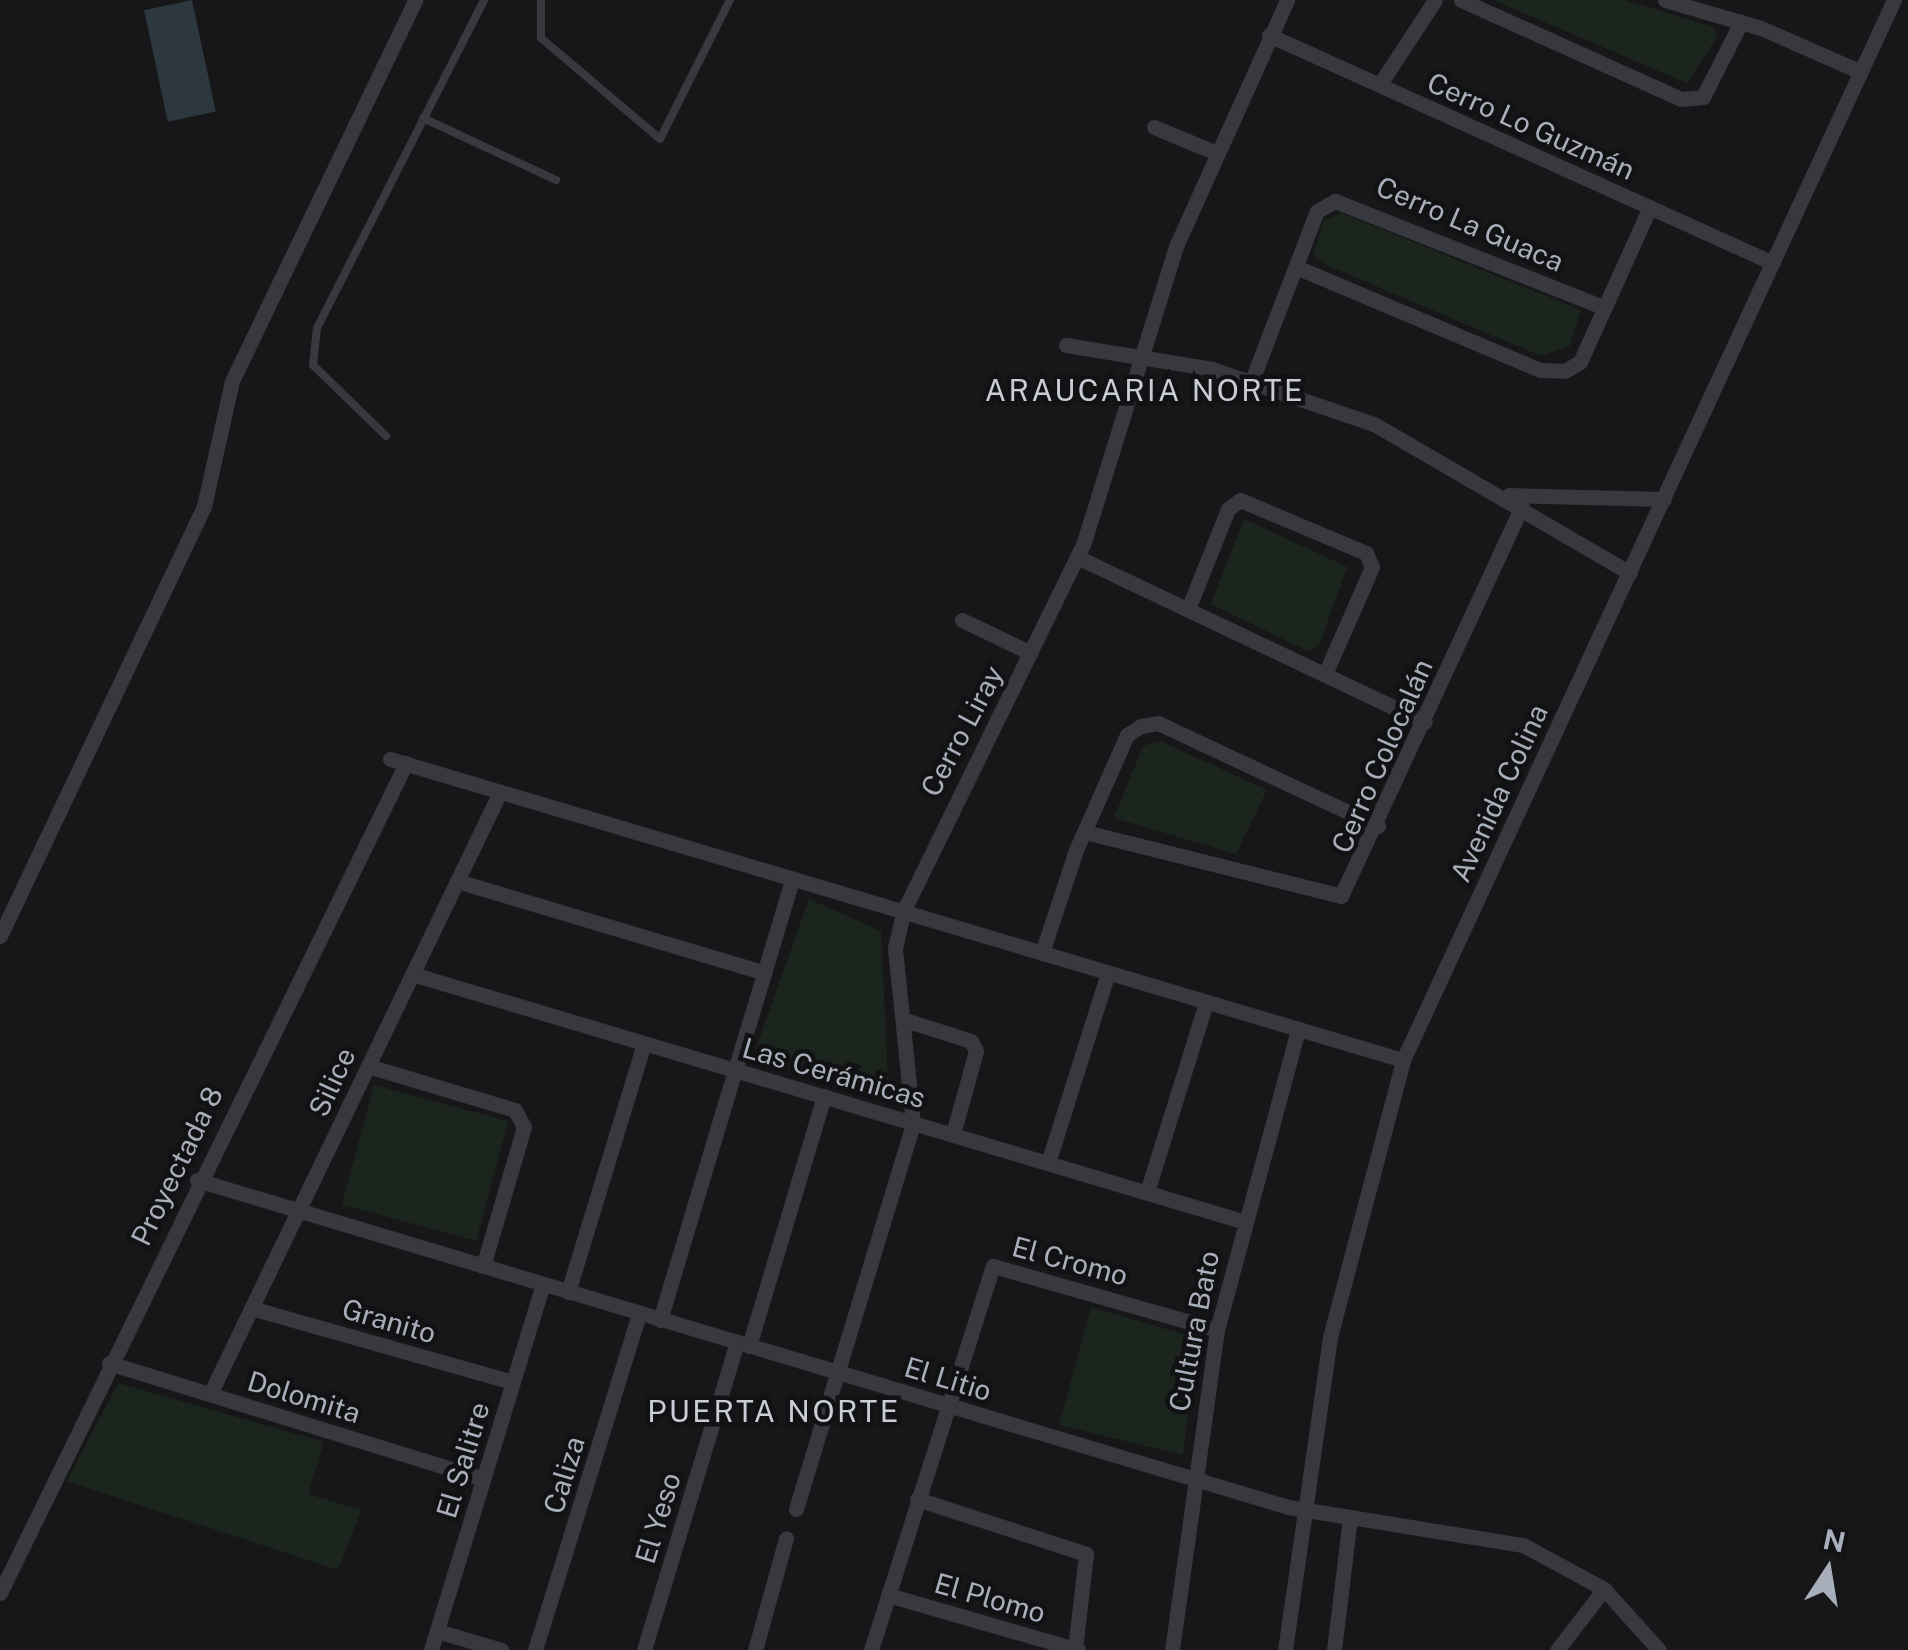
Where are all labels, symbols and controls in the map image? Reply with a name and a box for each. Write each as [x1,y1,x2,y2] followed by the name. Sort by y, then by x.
[1422,65,1640,187] street label: Cerro Lo Guzmán
[1371,169,1569,279] street label: Cerro La Guaca
[985,372,1305,408] district label: ARAUCARIA NORTE
[1324,654,1440,858] street label: Cerro Colocalán
[914,660,1010,802] street label: Cerro Liray
[1443,699,1555,887] street label: Avenida Colina
[739,1031,929,1115] street label: Las Cerámicas
[302,1042,362,1122] street label: Silice
[124,1081,230,1251] street label: Proyectada 8
[1009,1229,1131,1293] street label: El Cromo
[1162,1248,1226,1414] street label: Cultura Bato
[338,1292,440,1350] street label: Granito
[901,1350,995,1408] street label: El Litio
[243,1364,365,1430] street label: Dolomita
[647,1393,901,1429] district label: PUERTA NORTE
[430,1398,496,1522] street label: El Salitre
[536,1432,592,1518] street label: Caliza
[628,1468,688,1568] street label: El Yeso
[1778,1520,1878,1620] north arrow
[1820,1522,1848,1559] text: N
[931,1566,1049,1630] street label: El Plomo

